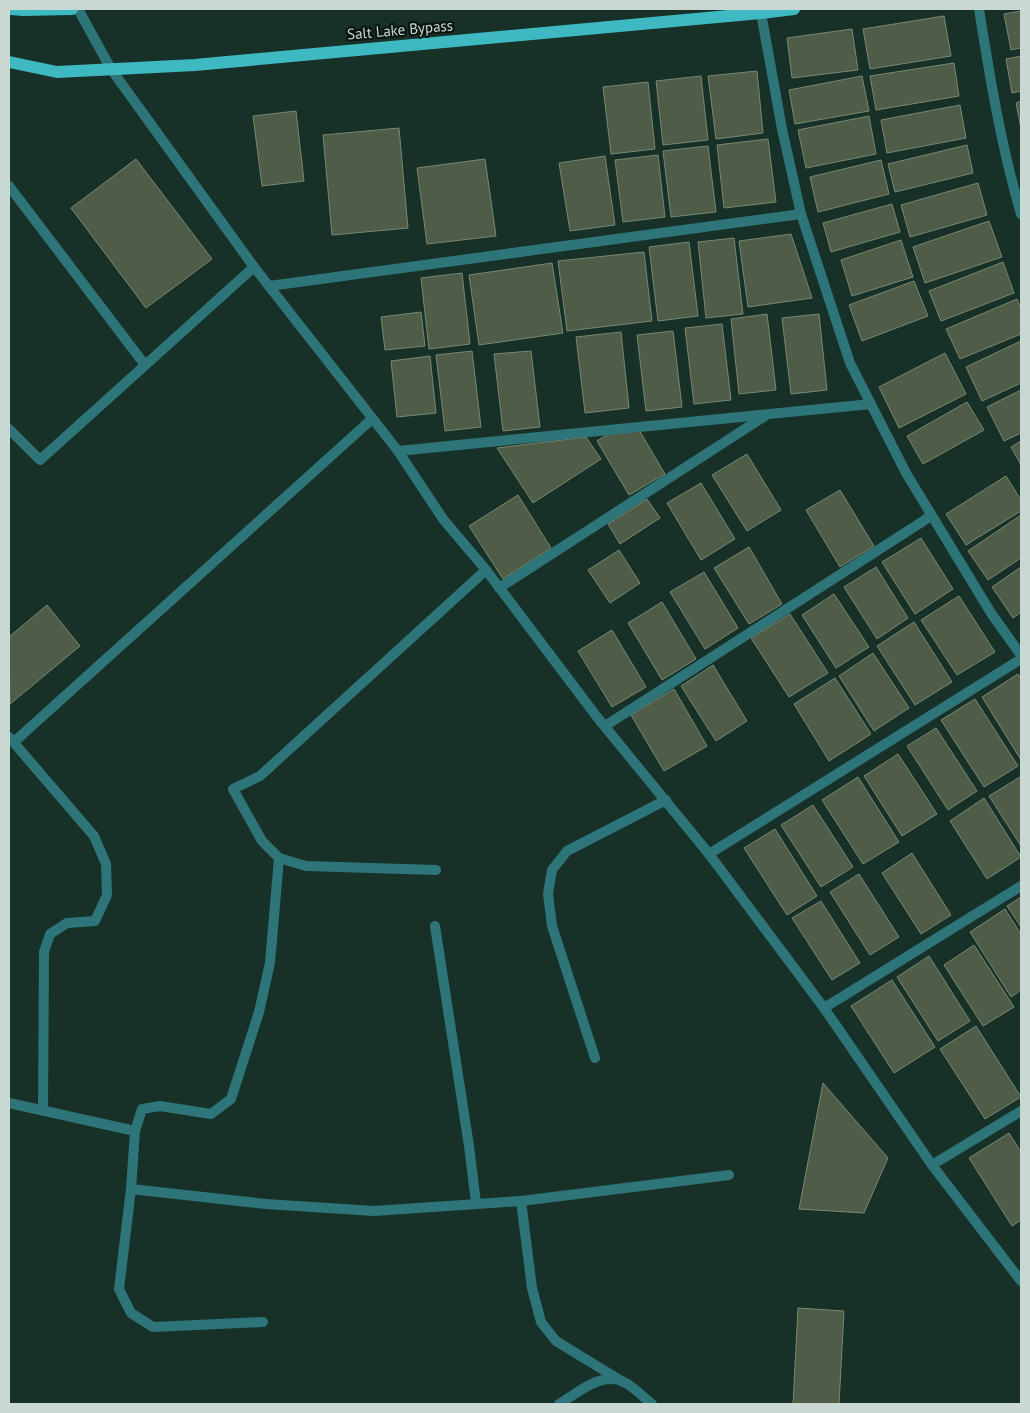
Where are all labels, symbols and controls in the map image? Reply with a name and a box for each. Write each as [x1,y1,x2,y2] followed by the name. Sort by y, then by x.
[346,15,454,44] street label: Salt Lake Bypass

